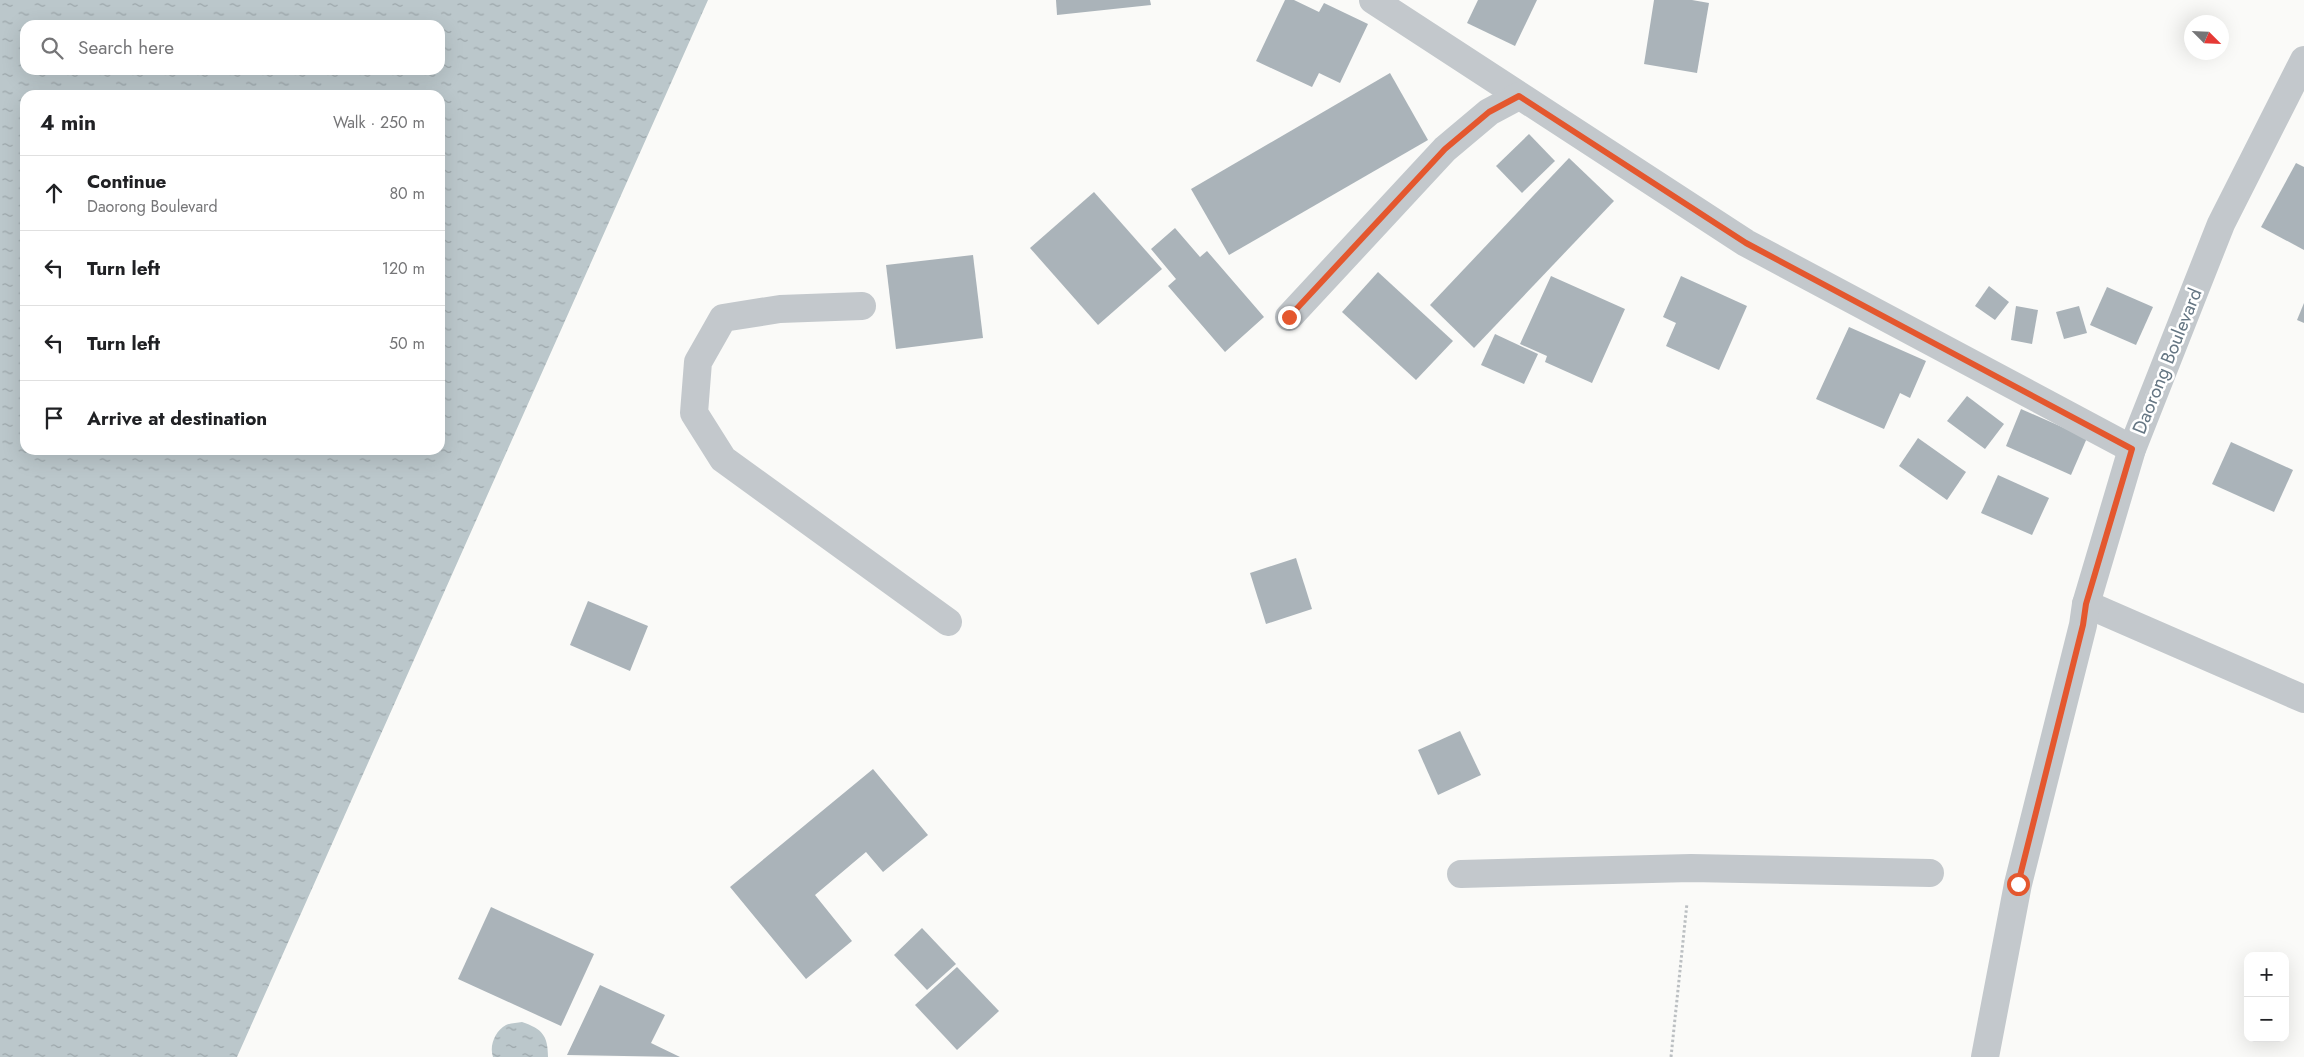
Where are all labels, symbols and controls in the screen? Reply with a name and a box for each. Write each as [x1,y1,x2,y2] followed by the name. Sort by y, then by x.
[2184,15,2229,60] north arrow
[20,20,445,75] search box
[38,34,66,62] icon: search
[78,34,174,61] text: Search here
[40,108,96,138] text: 4 min
[333,111,425,134] text: Walk · 250 m
[87,168,166,195] text: Continue
[40,179,68,207] icon: ahead
[389,182,425,205] text: 80 m
[87,195,218,218] text: Daorong Boulevard
[40,254,68,282] icon: left
[87,255,160,282] text: Turn left
[382,257,425,280] text: 120 m
[2125,284,2209,438] street label: Daorong Boulevard
[1278,306,1301,329] route end
[40,329,68,357] icon: left
[87,330,160,357] text: Turn left
[389,332,425,355] text: 50 m
[40,404,68,432] icon: arrive
[87,405,267,432] text: Arrive at destination
[2007,873,2030,896] route start
[2244,952,2289,1042] map controls
[2244,952,2289,997] button: +
[2244,997,2289,1042] button: −

